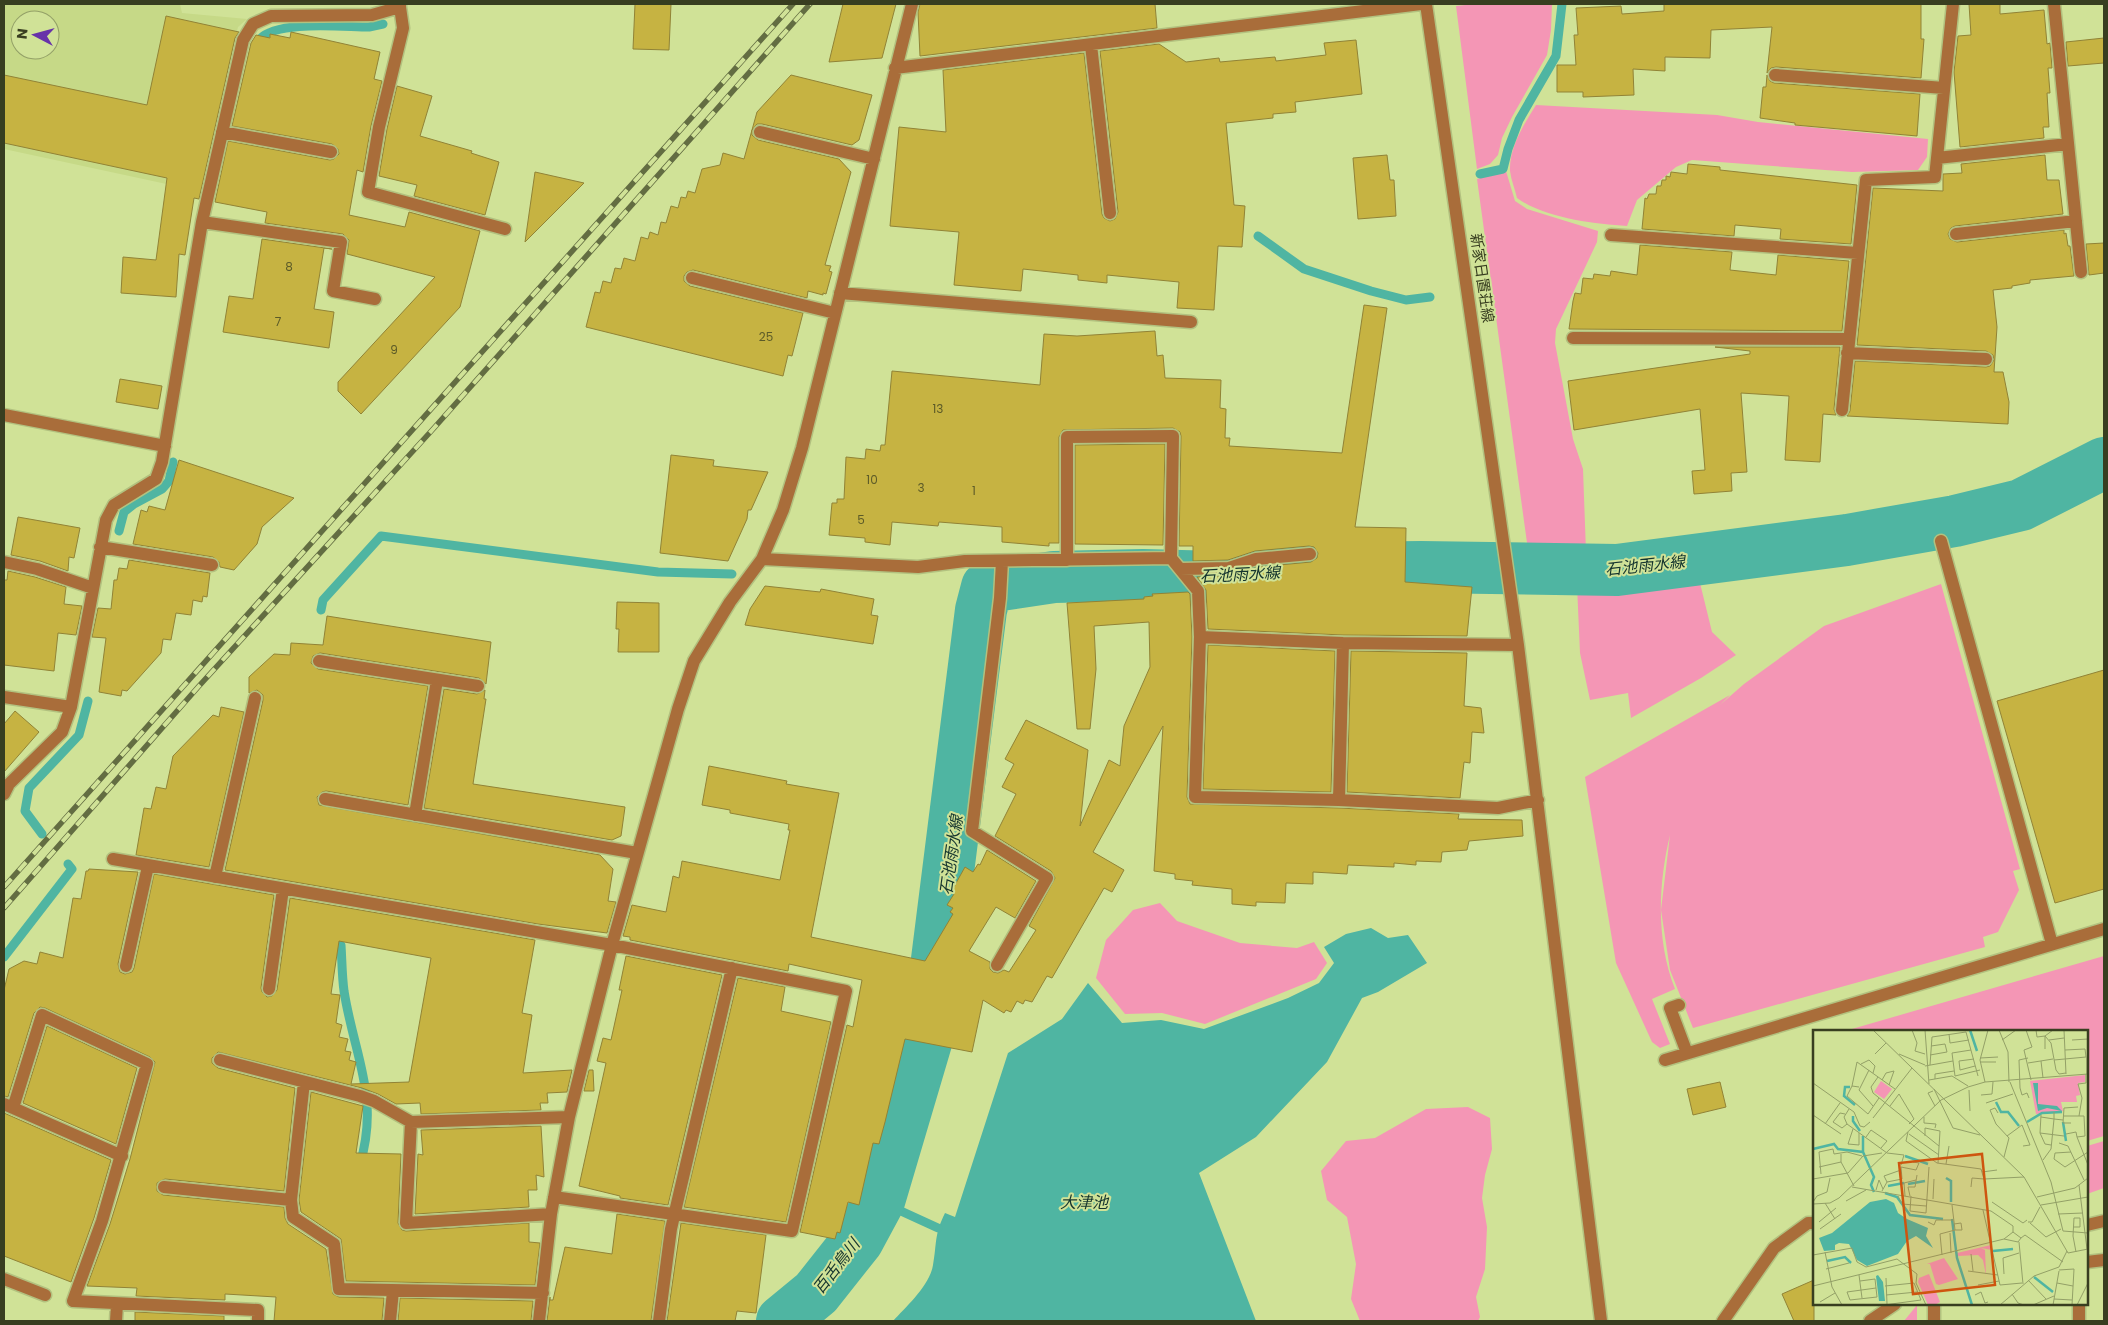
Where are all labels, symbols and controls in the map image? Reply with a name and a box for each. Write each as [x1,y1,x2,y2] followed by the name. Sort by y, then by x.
[10,10,60,60] north arrow
[12,27,33,40] text: N
[1466,232,1499,324] street label: 新家日置荘線
[285,258,293,275] house number: 8
[275,313,282,330] house number: 7
[759,328,773,345] house number: 25
[390,341,398,358] house number: 9
[933,400,943,417] house number: 13
[866,471,878,488] house number: 10
[917,479,925,496] house number: 3
[972,482,976,499] house number: 1
[857,511,865,528] house number: 5
[1604,550,1688,581] water label: 石池雨水線
[1199,561,1283,588] water label: 石池雨水線
[935,812,969,896] water label: 石池雨水線
[1813,1030,2088,1305] inset map
[1060,1191,1110,1214] water label: 大津池
[808,1232,866,1299] water label: 百舌鳥川

